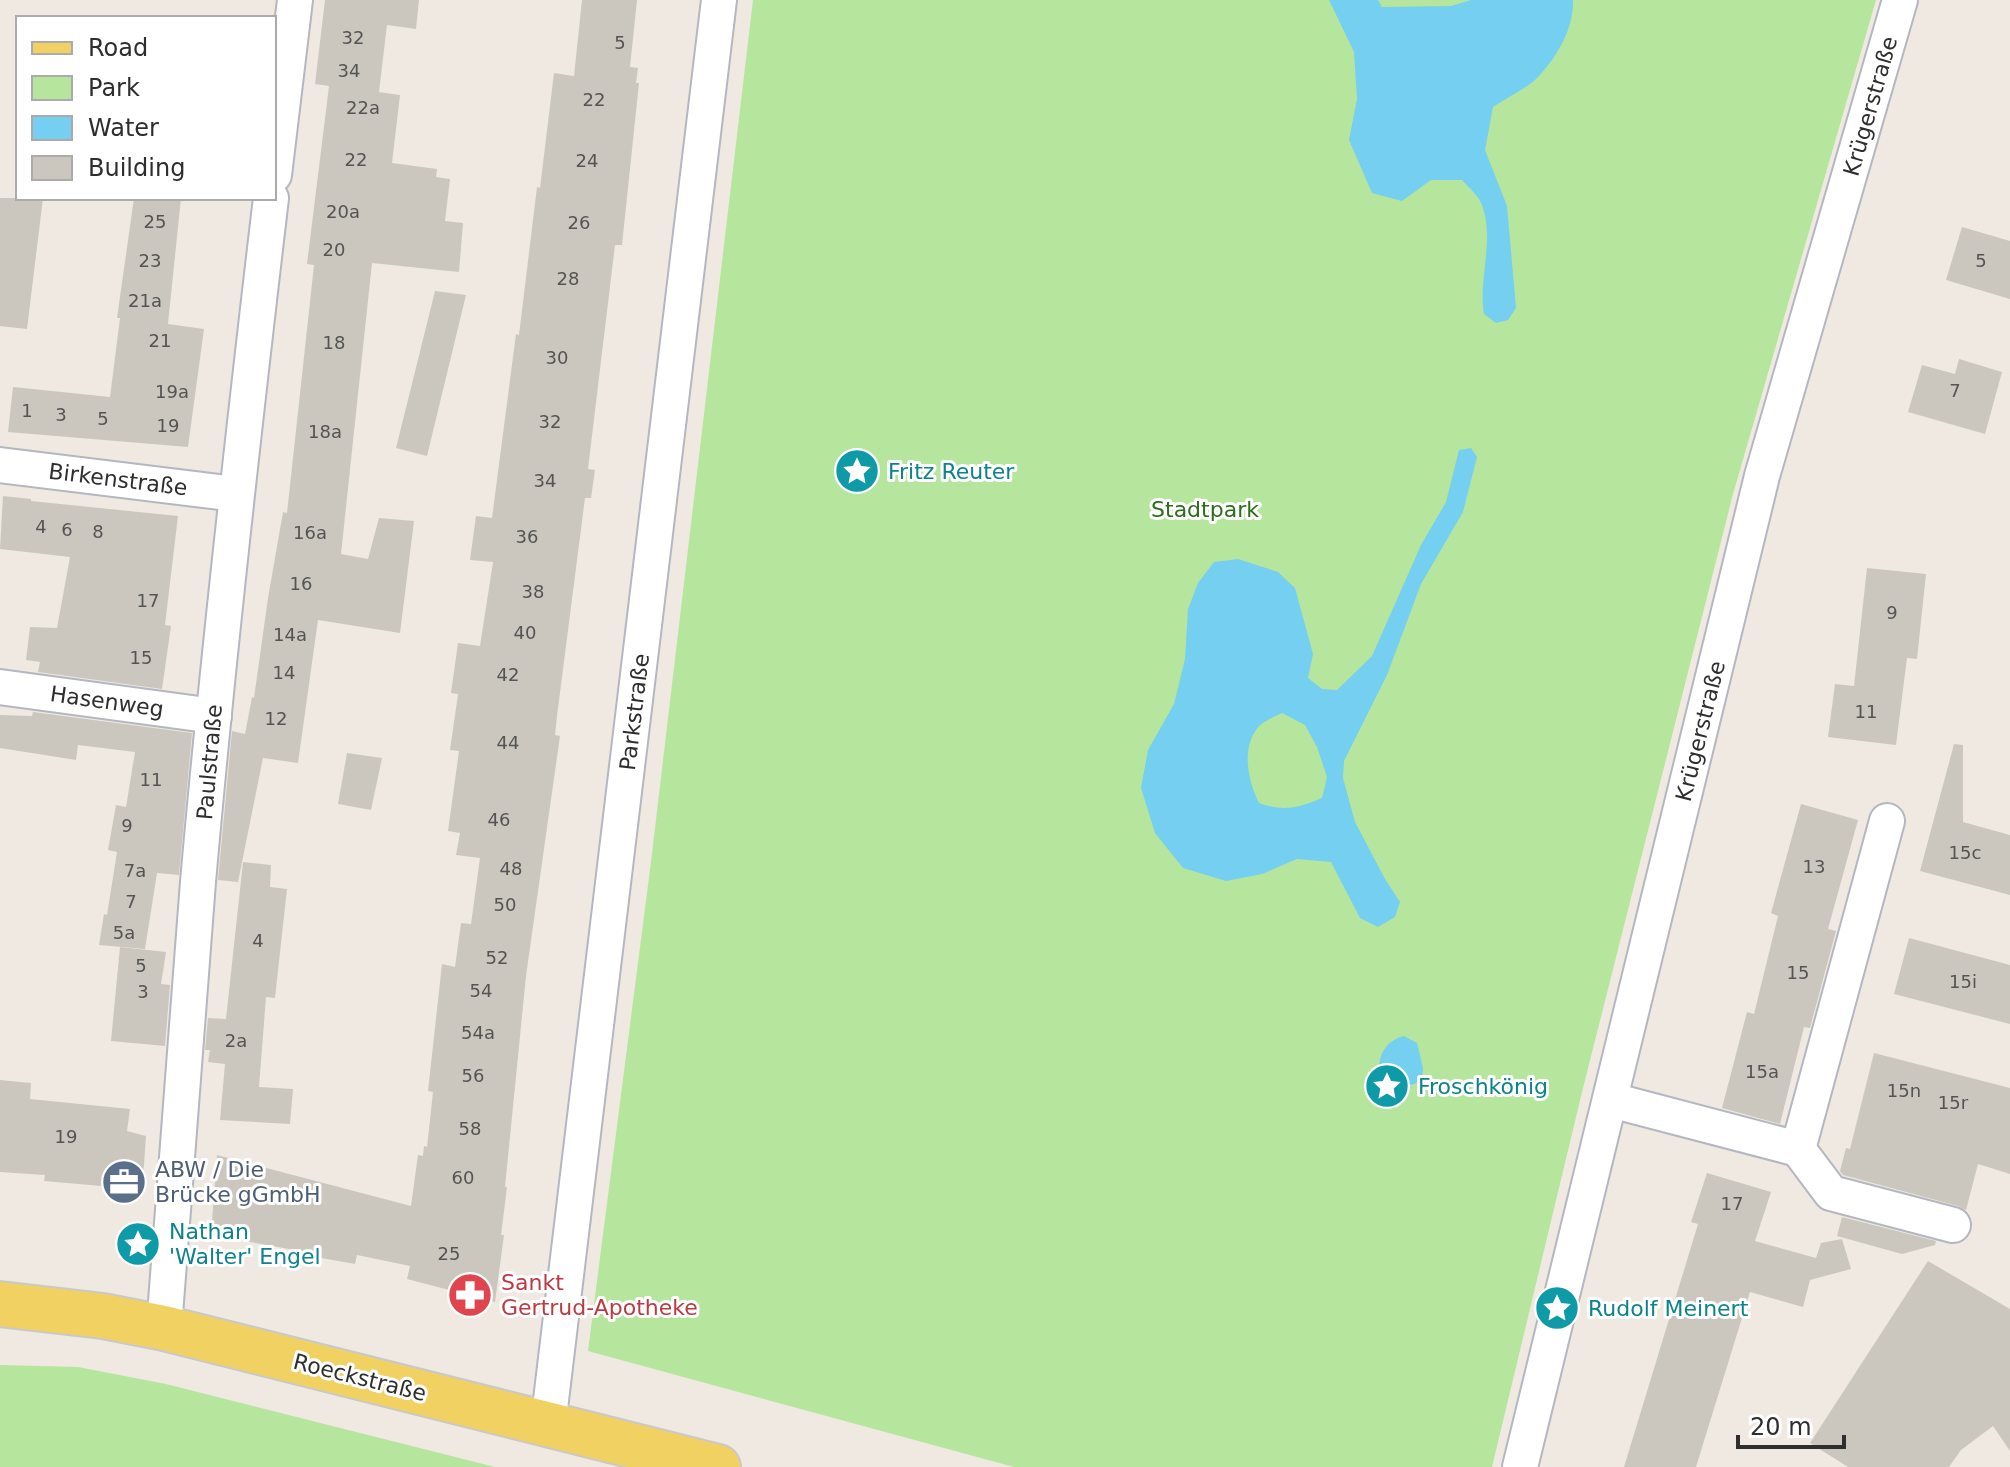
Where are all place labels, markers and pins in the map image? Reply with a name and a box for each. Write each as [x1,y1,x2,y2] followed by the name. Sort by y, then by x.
[833,447,881,495] place icon: Fritz Reuter
[888,459,1015,484] place label: Fritz Reuter
[1363,1062,1411,1110] place icon: Froschkönig
[1418,1074,1548,1099] place label: Froschkönig
[155,1157,321,1207] place label: ABW / Die Brücke gGmbH
[100,1158,148,1206] office icon: ABW / Die Brücke gGmbH
[169,1219,321,1269] place label: Nathan 'Walter' Engel
[114,1220,162,1268] place icon: Nathan 'Walter' Engel
[501,1270,698,1320] place label: Sankt Gertrud-Apotheke
[446,1271,494,1319] pharmacy icon: Sankt Gertrud-Apotheke
[1533,1284,1581,1332] place icon: Rudolf Meinert
[1588,1296,1749,1321] place label: Rudolf Meinert

